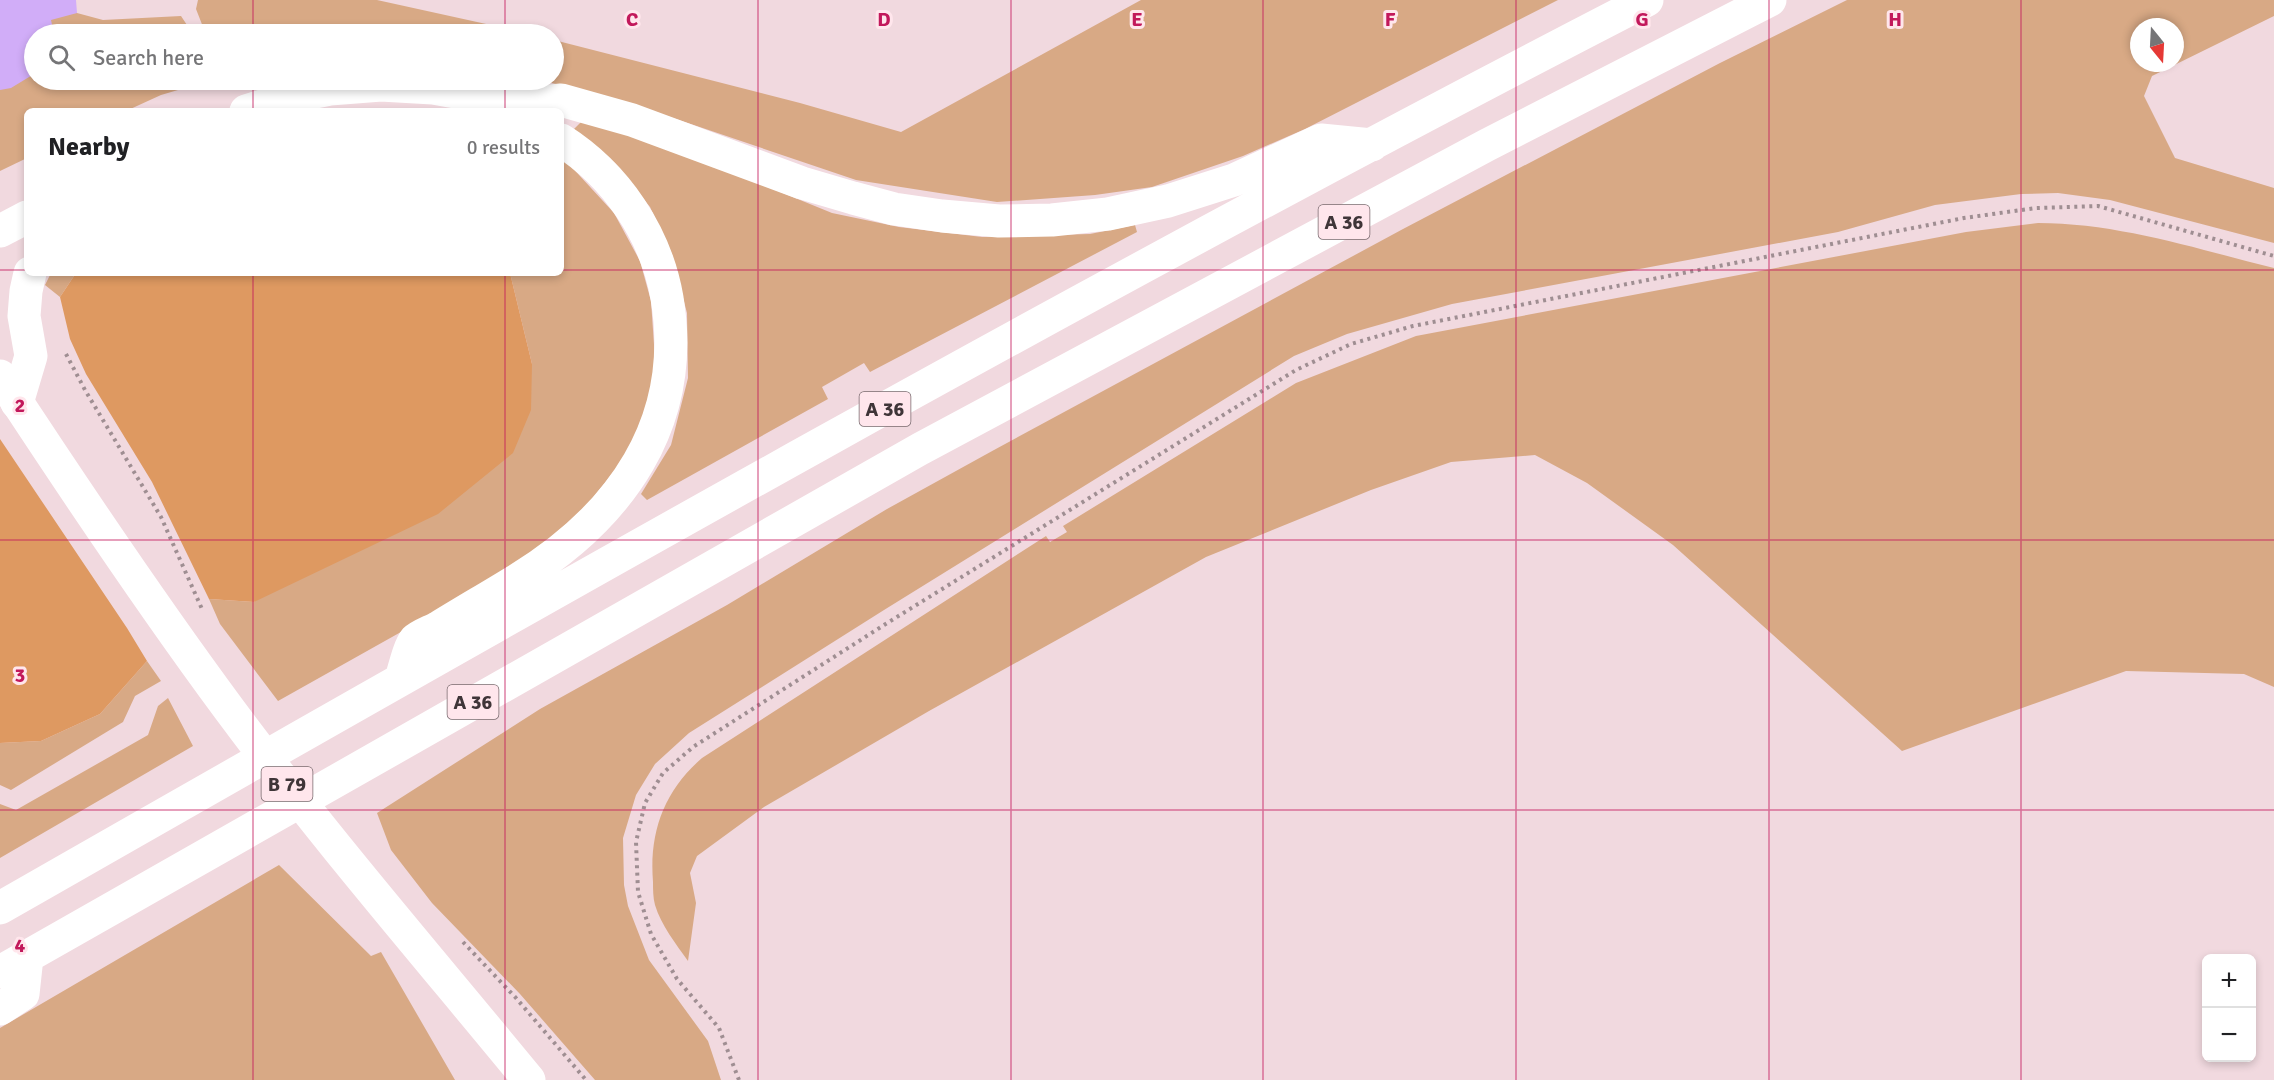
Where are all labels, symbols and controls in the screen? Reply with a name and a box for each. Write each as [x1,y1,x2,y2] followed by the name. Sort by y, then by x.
[626,7,638,32] text: C
[877,7,891,32] text: D
[1131,7,1143,32] text: E
[1385,7,1396,32] text: F
[1635,7,1649,32] text: G
[1888,7,1902,32] text: H
[2130,18,2184,72] north arrow
[24,24,564,90] search box
[45,41,78,74] icon: search
[93,44,204,71] text: Search here
[48,131,129,163] text: Nearby
[467,135,540,160] text: 0 results
[1318,205,1370,239] road number: A 36
[860,392,910,426] road number: A 36
[15,393,25,418] text: 2
[15,663,25,688] text: 3
[448,685,498,719] road number: A 36
[262,767,312,801] road number: B 79
[15,933,26,958] text: 4
[2202,954,2256,1062] map controls
[2202,954,2256,1008] button: +
[2202,1008,2256,1062] button: −

